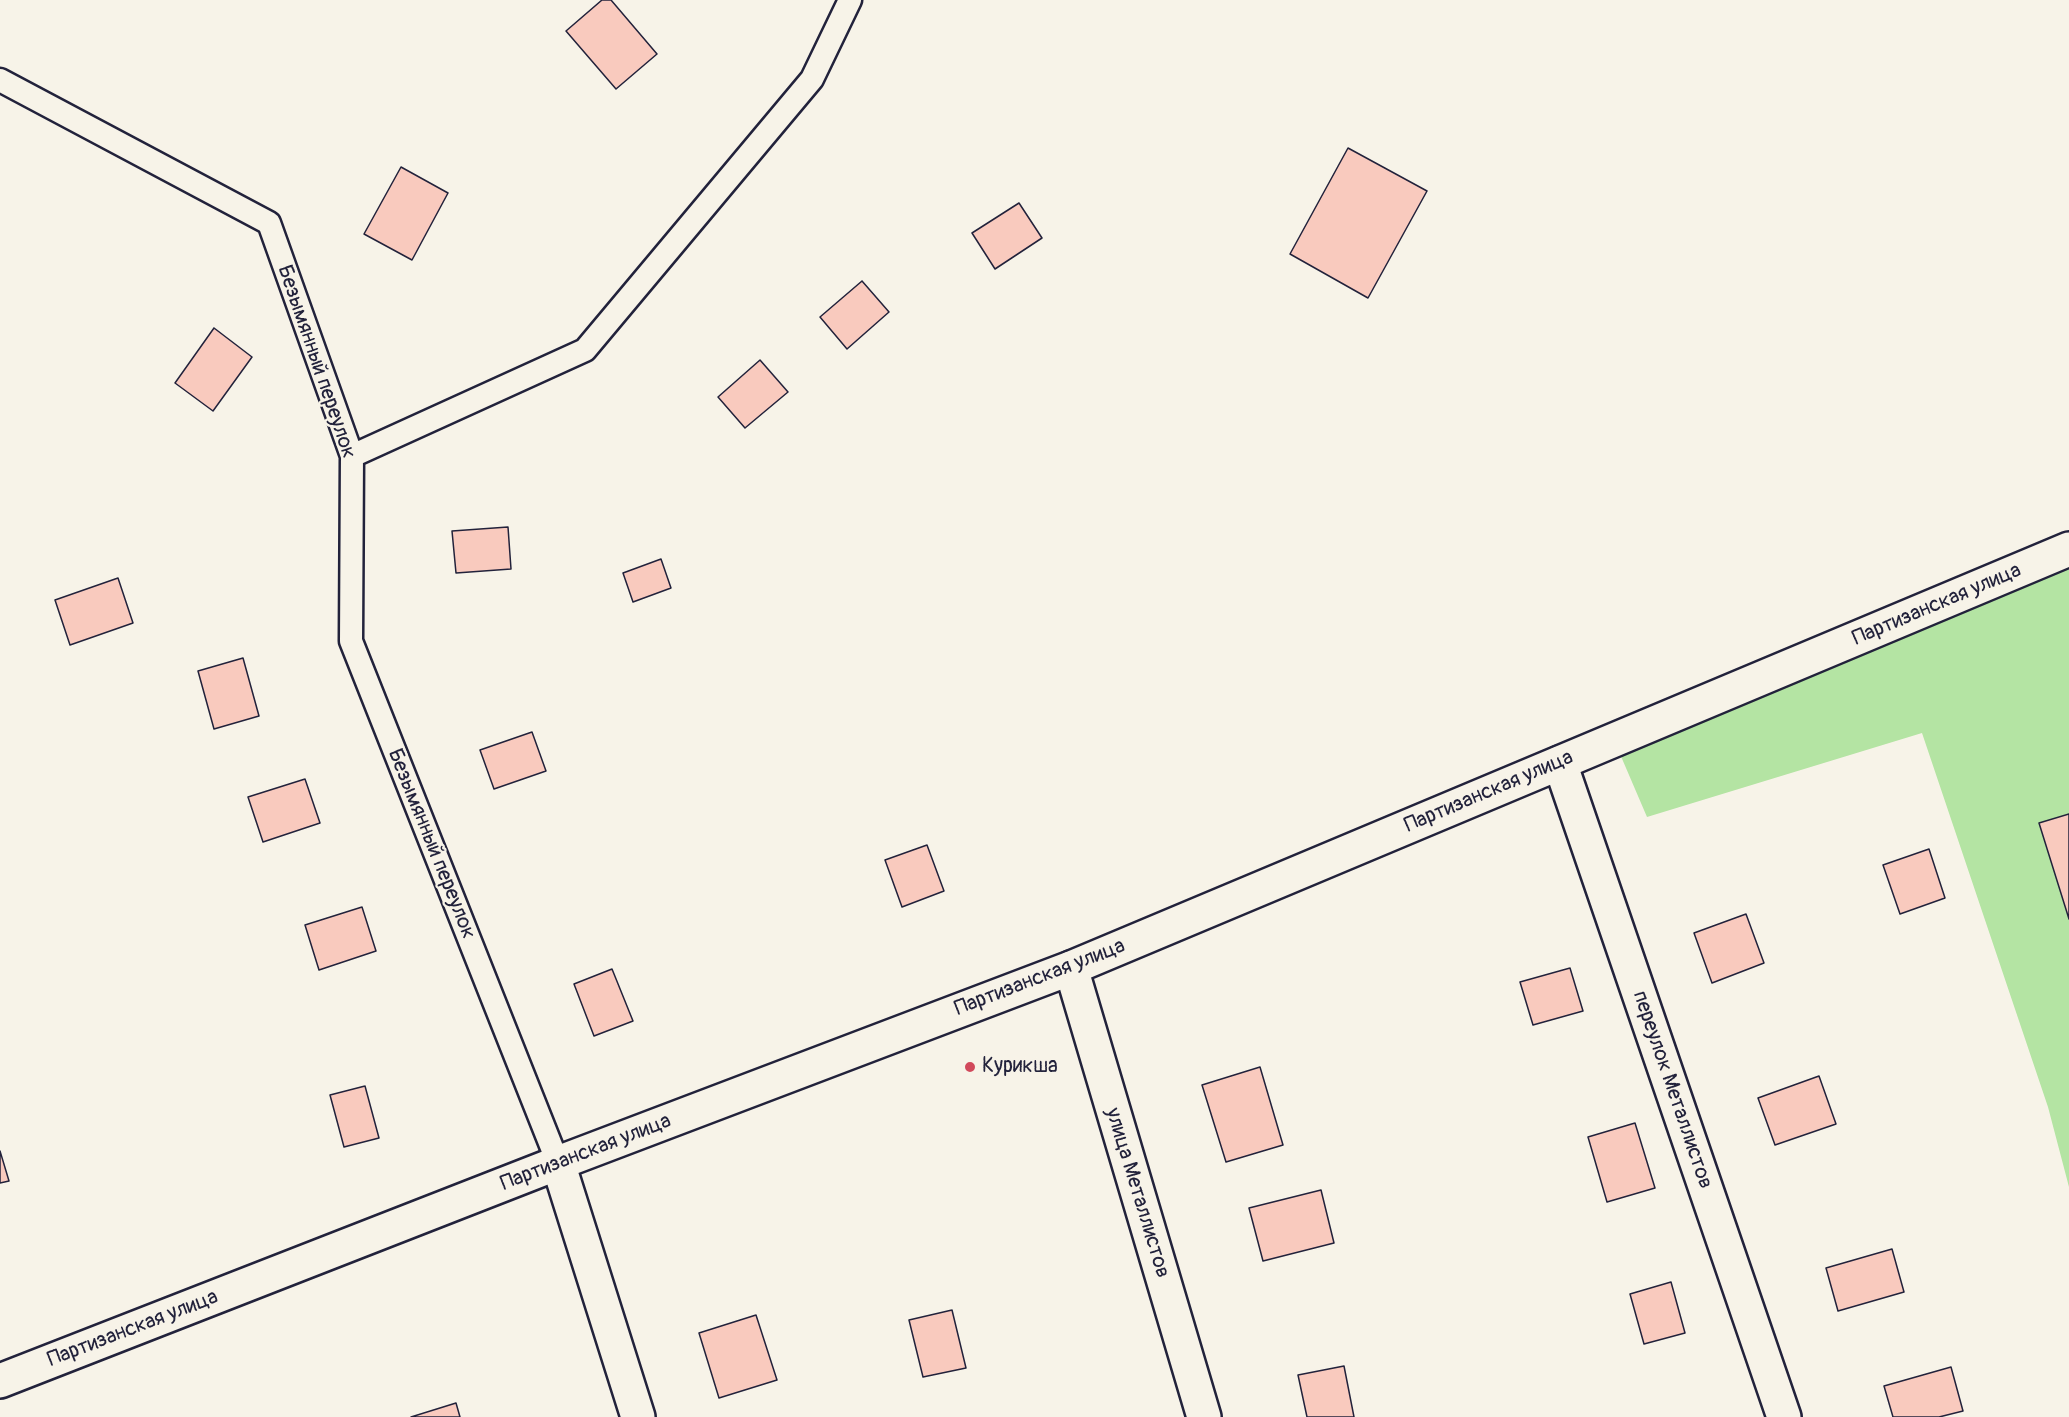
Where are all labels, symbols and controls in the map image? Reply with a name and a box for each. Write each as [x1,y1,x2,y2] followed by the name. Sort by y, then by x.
[271,262,361,462] street label: Безымянный переулок
[1849,558,2025,652] street label: Партизанская улица
[381,745,481,943] street label: Безымянный переулок
[1401,745,1577,839] street label: Партизанская улица
[951,934,1129,1022] street label: Партизанская улица
[1626,988,1718,1192] street label: переулок Металлистов
[982,1054,1058,1080] place label: Курикша
[963,1060,977,1074] marker: Курикша
[1099,1105,1175,1281] street label: улица Металлистов
[497,1109,675,1197] street label: Партизанская улица
[44,1285,222,1373] street label: Партизанская улица

